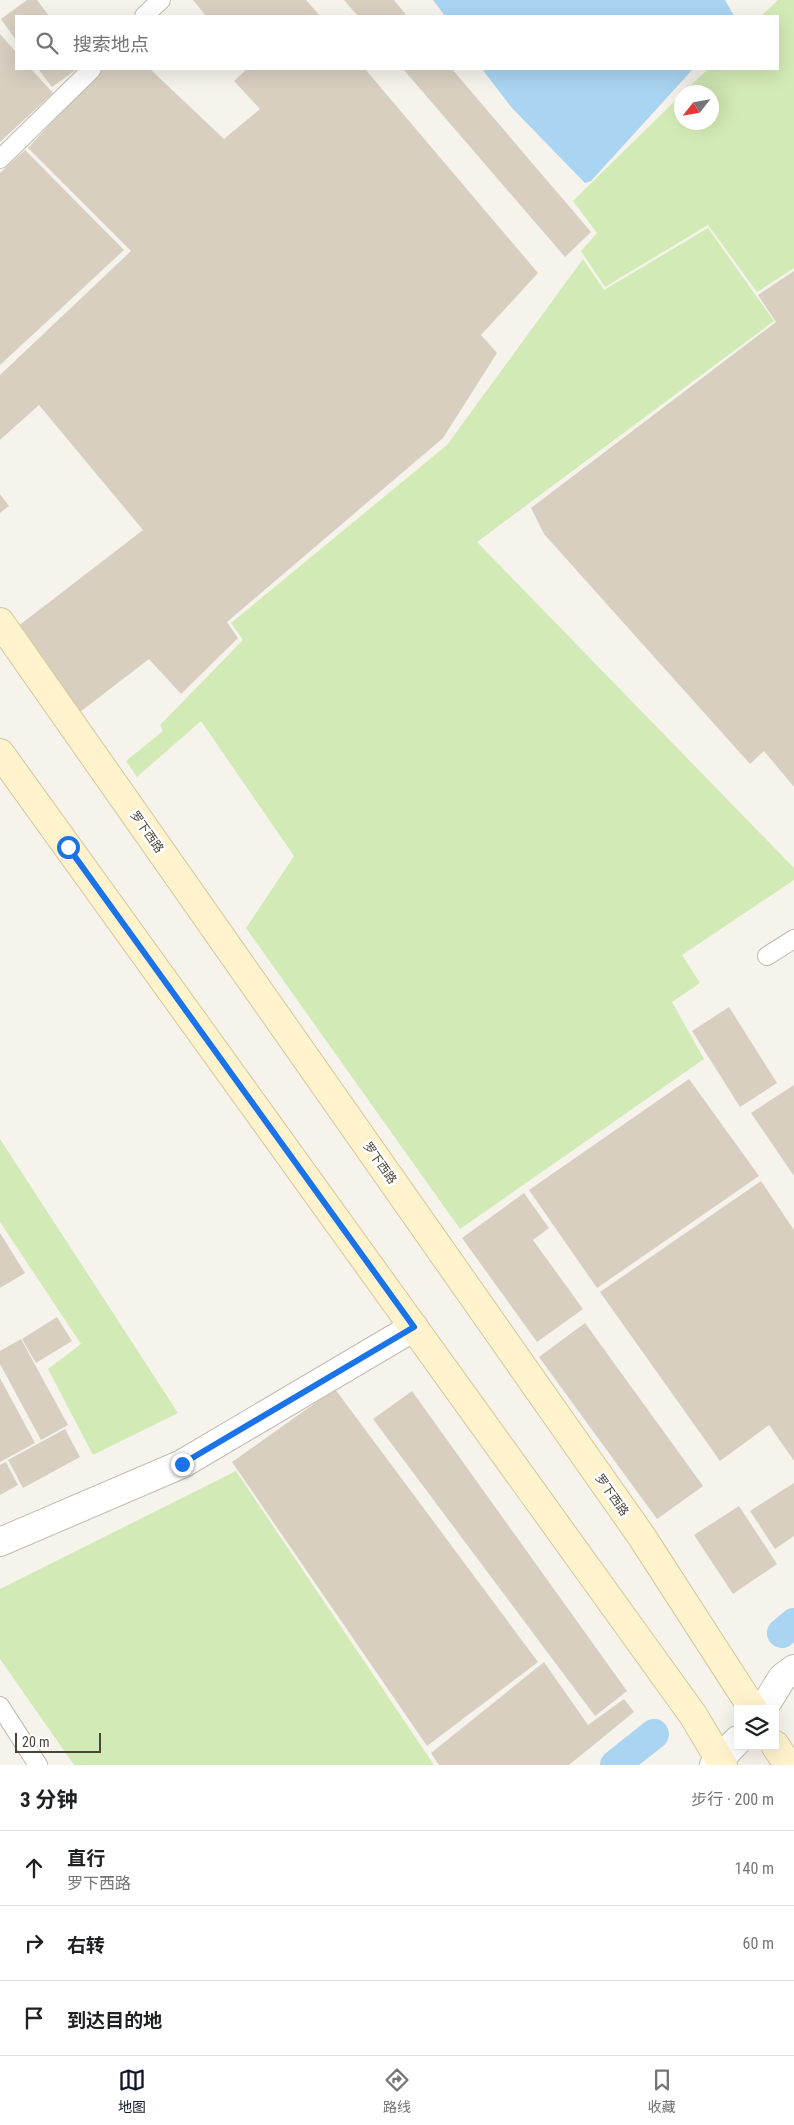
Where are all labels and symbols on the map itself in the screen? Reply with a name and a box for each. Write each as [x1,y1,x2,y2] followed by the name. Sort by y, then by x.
[674,85,719,130] north arrow
[127,808,167,856] street label: 罗下西路
[57,836,80,859] route start
[360,1139,400,1187] street label: 罗下西路
[171,1453,194,1476] route end
[592,1471,632,1519] street label: 罗下西路
[15,1730,101,1753] scale bar

